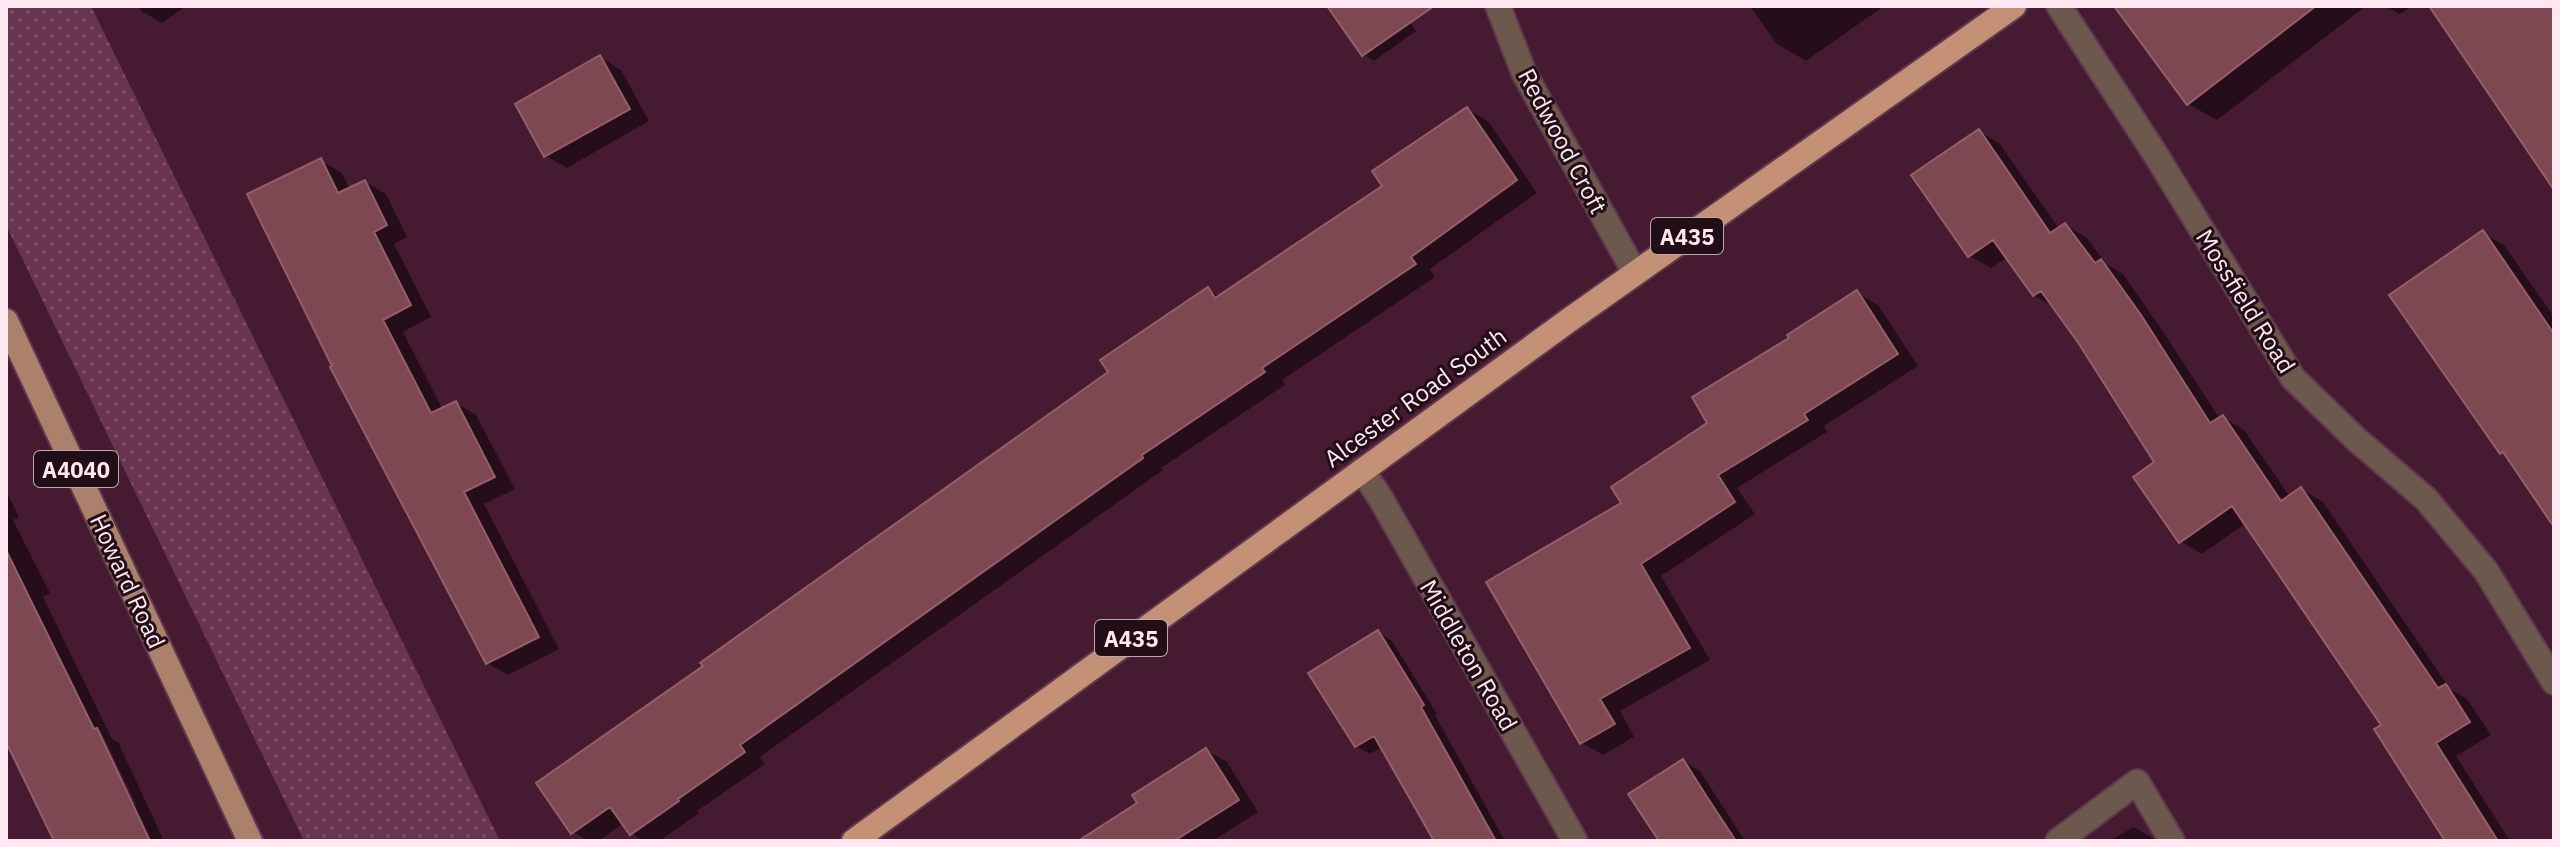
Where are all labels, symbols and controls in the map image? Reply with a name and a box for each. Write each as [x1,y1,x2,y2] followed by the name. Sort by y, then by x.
[1511,63,1615,219] street label: Redwood Croft
[1651,218,1723,254] road number: A435
[2189,223,2303,379] street label: Mossfield Road
[1317,320,1513,474] street label: Alcester Road South
[34,451,118,487] road number: A4040
[83,509,173,653] street label: Howard Road
[1413,574,1525,736] street label: Middleton Road
[1095,620,1167,656] road number: A435

